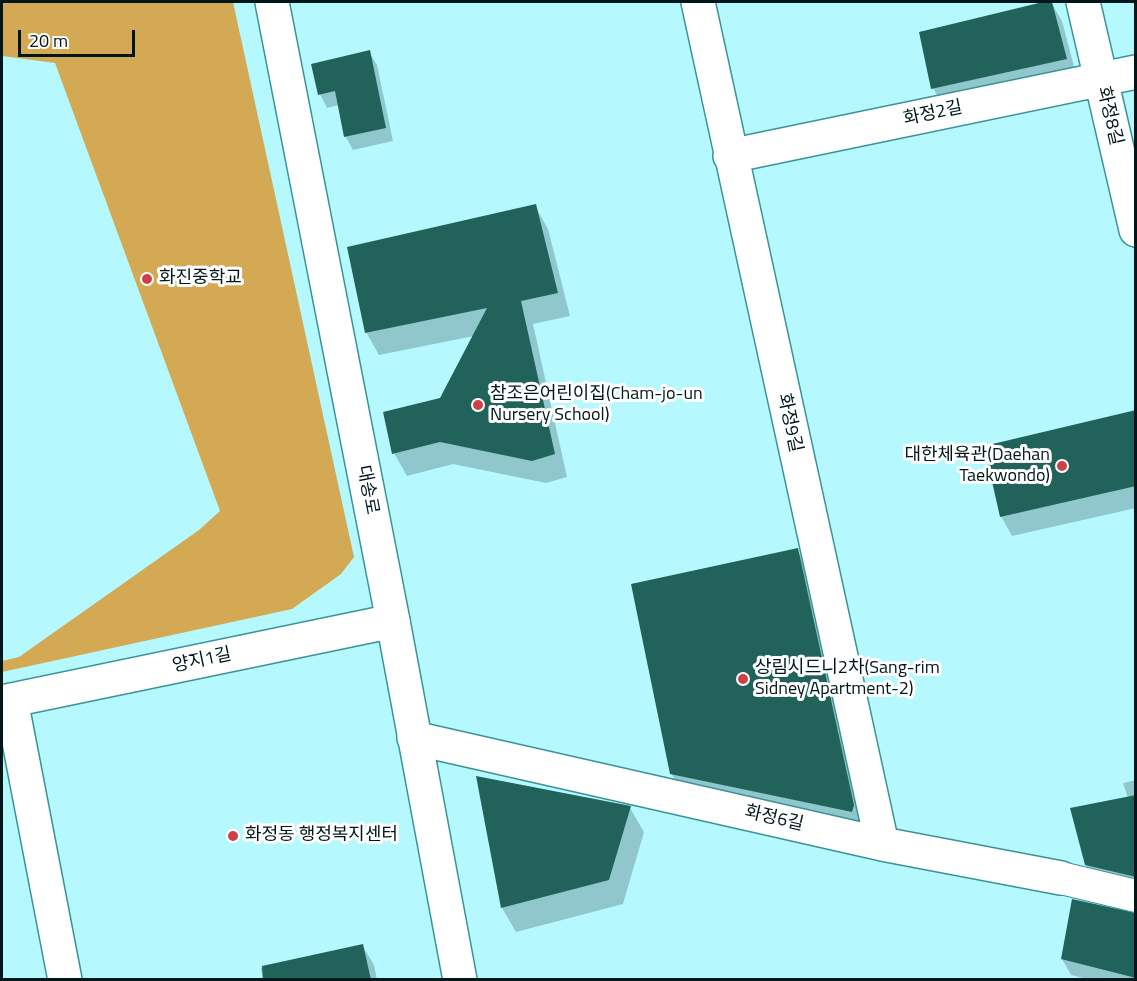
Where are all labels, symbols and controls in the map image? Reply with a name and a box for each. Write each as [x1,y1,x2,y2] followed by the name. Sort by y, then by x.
[21,18,138,56] scale bar
[29,27,68,54] text: 20 m
[1092,84,1126,148] street label: 화정8길
[902,97,964,131] street label: 화정2길
[159,268,242,290] place label: 화진중학교
[140,272,154,286] marker: 화진중학교
[490,384,703,426] place label: 참조은어린이집(Cham-jo-un Nursery School)
[772,392,806,454] street label: 화정9길
[471,398,485,412] marker: 참조은어린이집(Cham-jo-un Nursery School)
[904,445,1050,488] place label: 대한체육관(Daehan Taekwondo)
[1055,459,1069,473] marker: 대한체육관(Daehan Taekwondo)
[352,464,382,516] street label: 대송로
[171,644,233,678] street label: 양지1길
[755,658,940,700] place label: 상림시드니2차(Sang-rim Sidney Apartment-2)
[736,672,750,686] marker: 상림시드니2차(Sang-rim Sidney Apartment-2)
[742,802,806,836] street label: 화정6길
[245,825,398,847] place label: 화정동 행정복지센터
[226,829,240,843] marker: 화정동 행정복지센터

